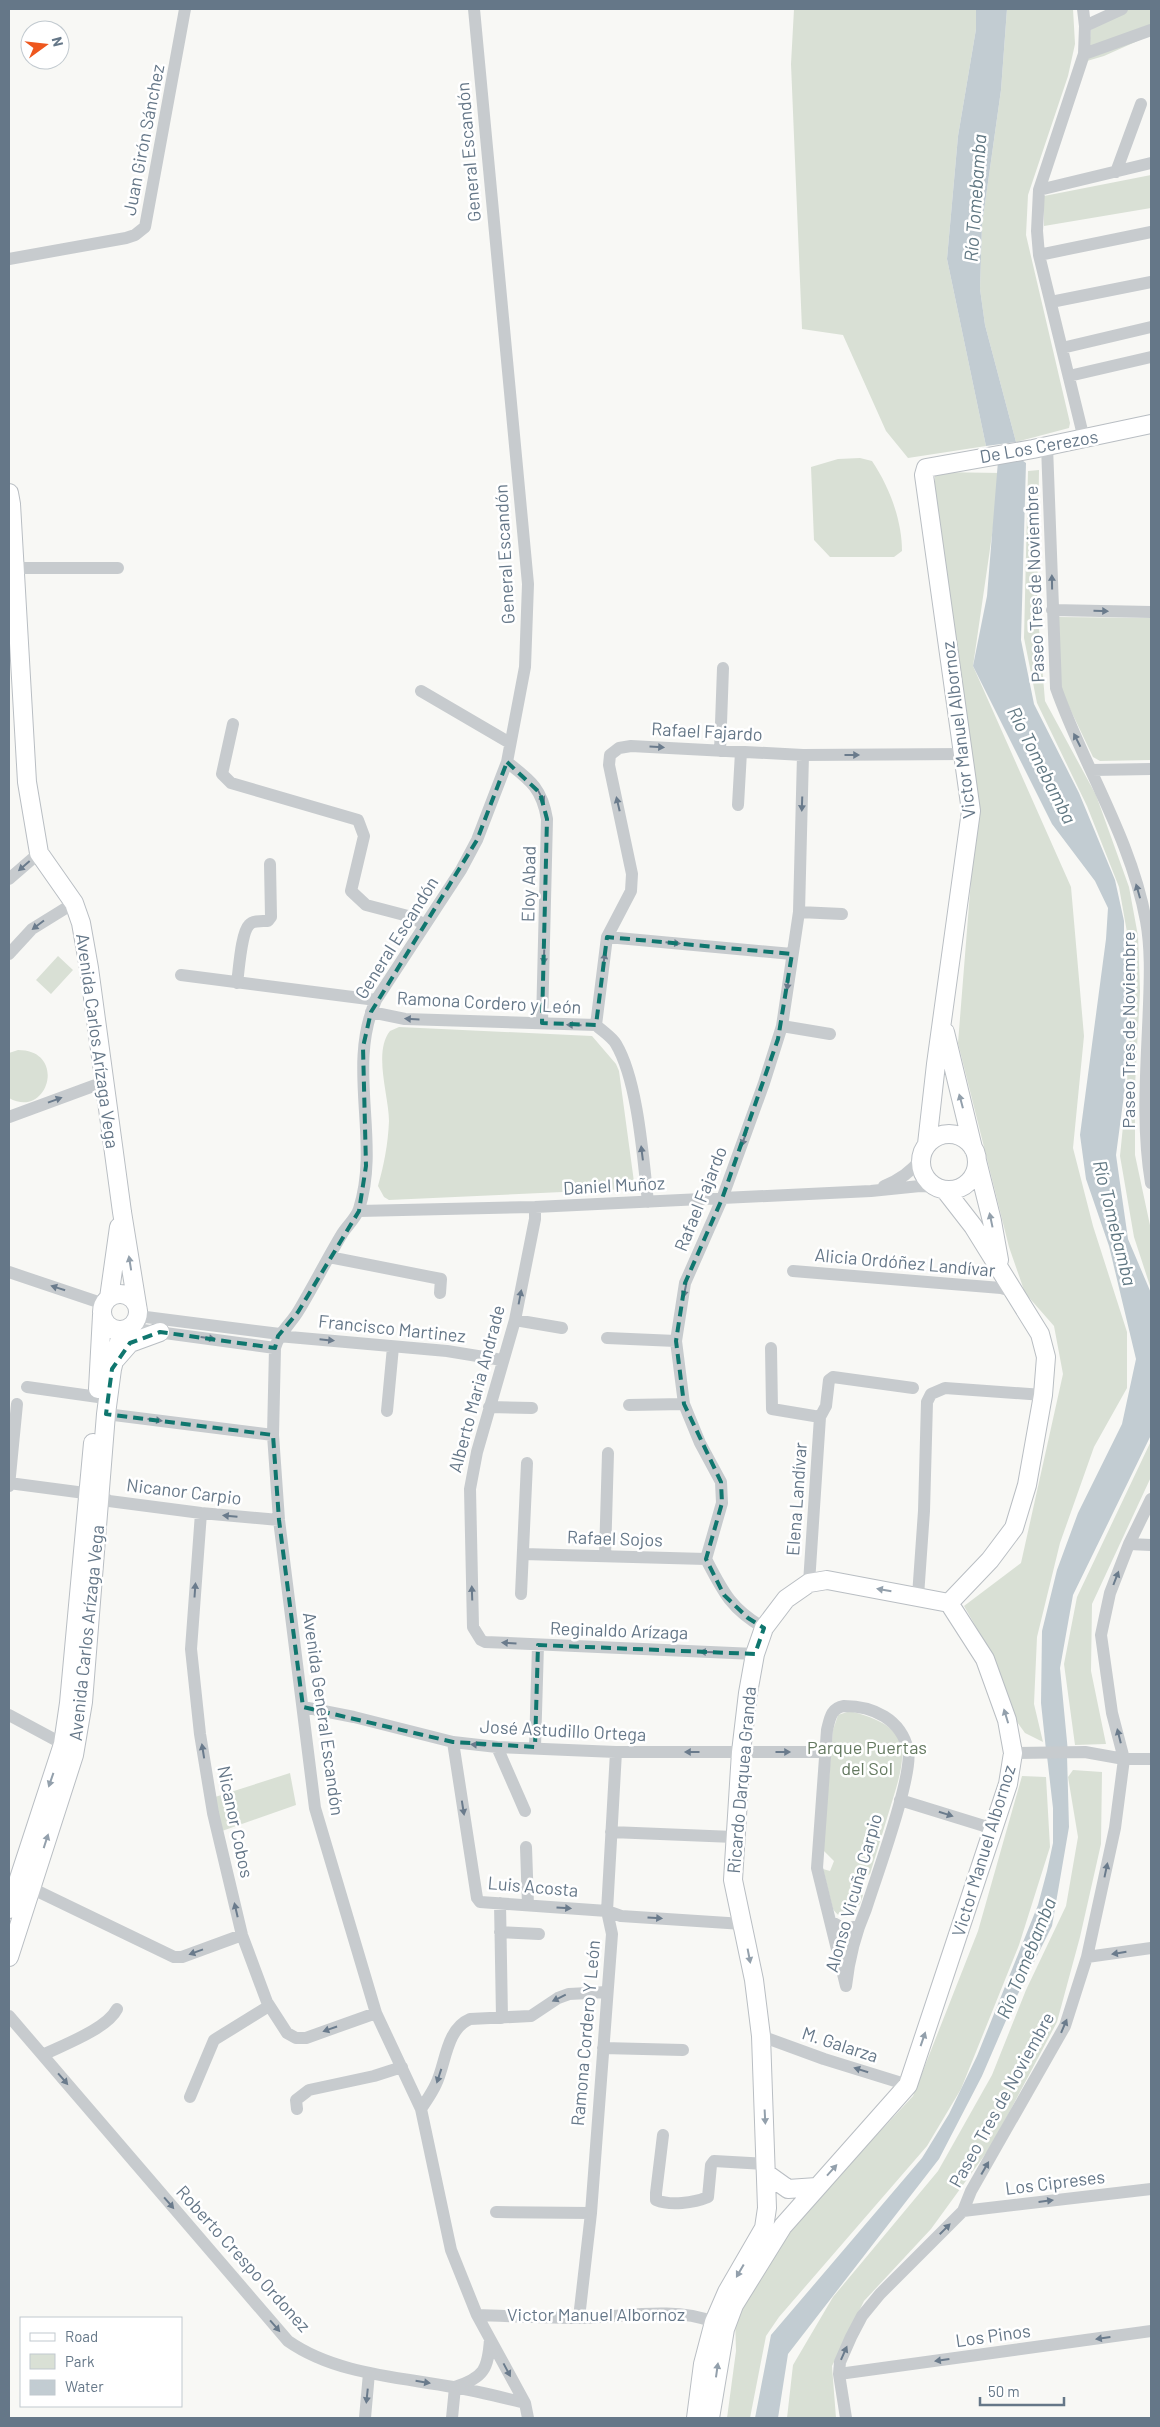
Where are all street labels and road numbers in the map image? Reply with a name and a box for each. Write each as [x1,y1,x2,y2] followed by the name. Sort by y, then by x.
[118,62,168,217] street label: Juan Girón Sánchez
[451,81,485,223] street label: General Escandón
[978,425,1100,467] street label: De Los Cerezos
[489,484,519,625] street label: General Escandón
[1020,485,1048,683] street label: Paseo Tres de Noviembre
[936,640,980,820] street label: Victor Manuel Albornoz
[651,717,763,745] street label: Rafael Fajardo
[516,846,540,922] street label: Eloy Abad
[350,872,443,1003] street label: General Escandón
[1117,931,1139,1129] street label: Paseo Tres de Noviembre
[72,932,124,1150] street label: Avenida Carlos Arízaga Vega
[396,986,582,1018] street label: Ramona Cordero y León
[669,1143,731,1254] street label: Rafael Fajardo
[562,1171,665,1199] street label: Daniel Muñoz
[814,1243,997,1281] street label: Alicia Ordóñez Landívar
[443,1303,509,1475] street label: Alberto Maria Andrade
[317,1309,467,1347] street label: Francisco Martinez
[781,1441,811,1556] street label: Elena Landívar
[125,1473,243,1509] street label: Nicanor Carpio
[64,1524,108,1742] street label: Avenida Carlos Arízaga Vega
[567,1525,663,1551] street label: Rafael Sojos
[299,1611,349,1817] street label: Avenida General Escandón
[549,1617,689,1643] street label: Reginaldo Arízaga
[722,1685,760,1874] street label: Ricardo Darquea Granda
[479,1715,647,1745] street label: José Astudillo Ortega
[946,1762,1020,1939] street label: Victor Manuel Albornoz
[213,1764,259,1880] street label: Nicanor Cobos
[820,1811,886,1975] street label: Alonso Vicuña Carpio
[487,1871,579,1901] street label: Luis Acosta
[566,1939,604,2127] street label: Ramona Cordero Y León
[944,2008,1059,2191] street label: Paseo Tres de Noviembre
[799,2021,881,2067] street label: M. Galarza
[1004,2165,1106,2199] street label: Los Cipreses
[172,2180,315,2336] street label: Roberto Crespo Ordonez
[507,2303,685,2325] street label: Victor Manuel Albornoz
[954,2319,1032,2351] street label: Los Pinos

